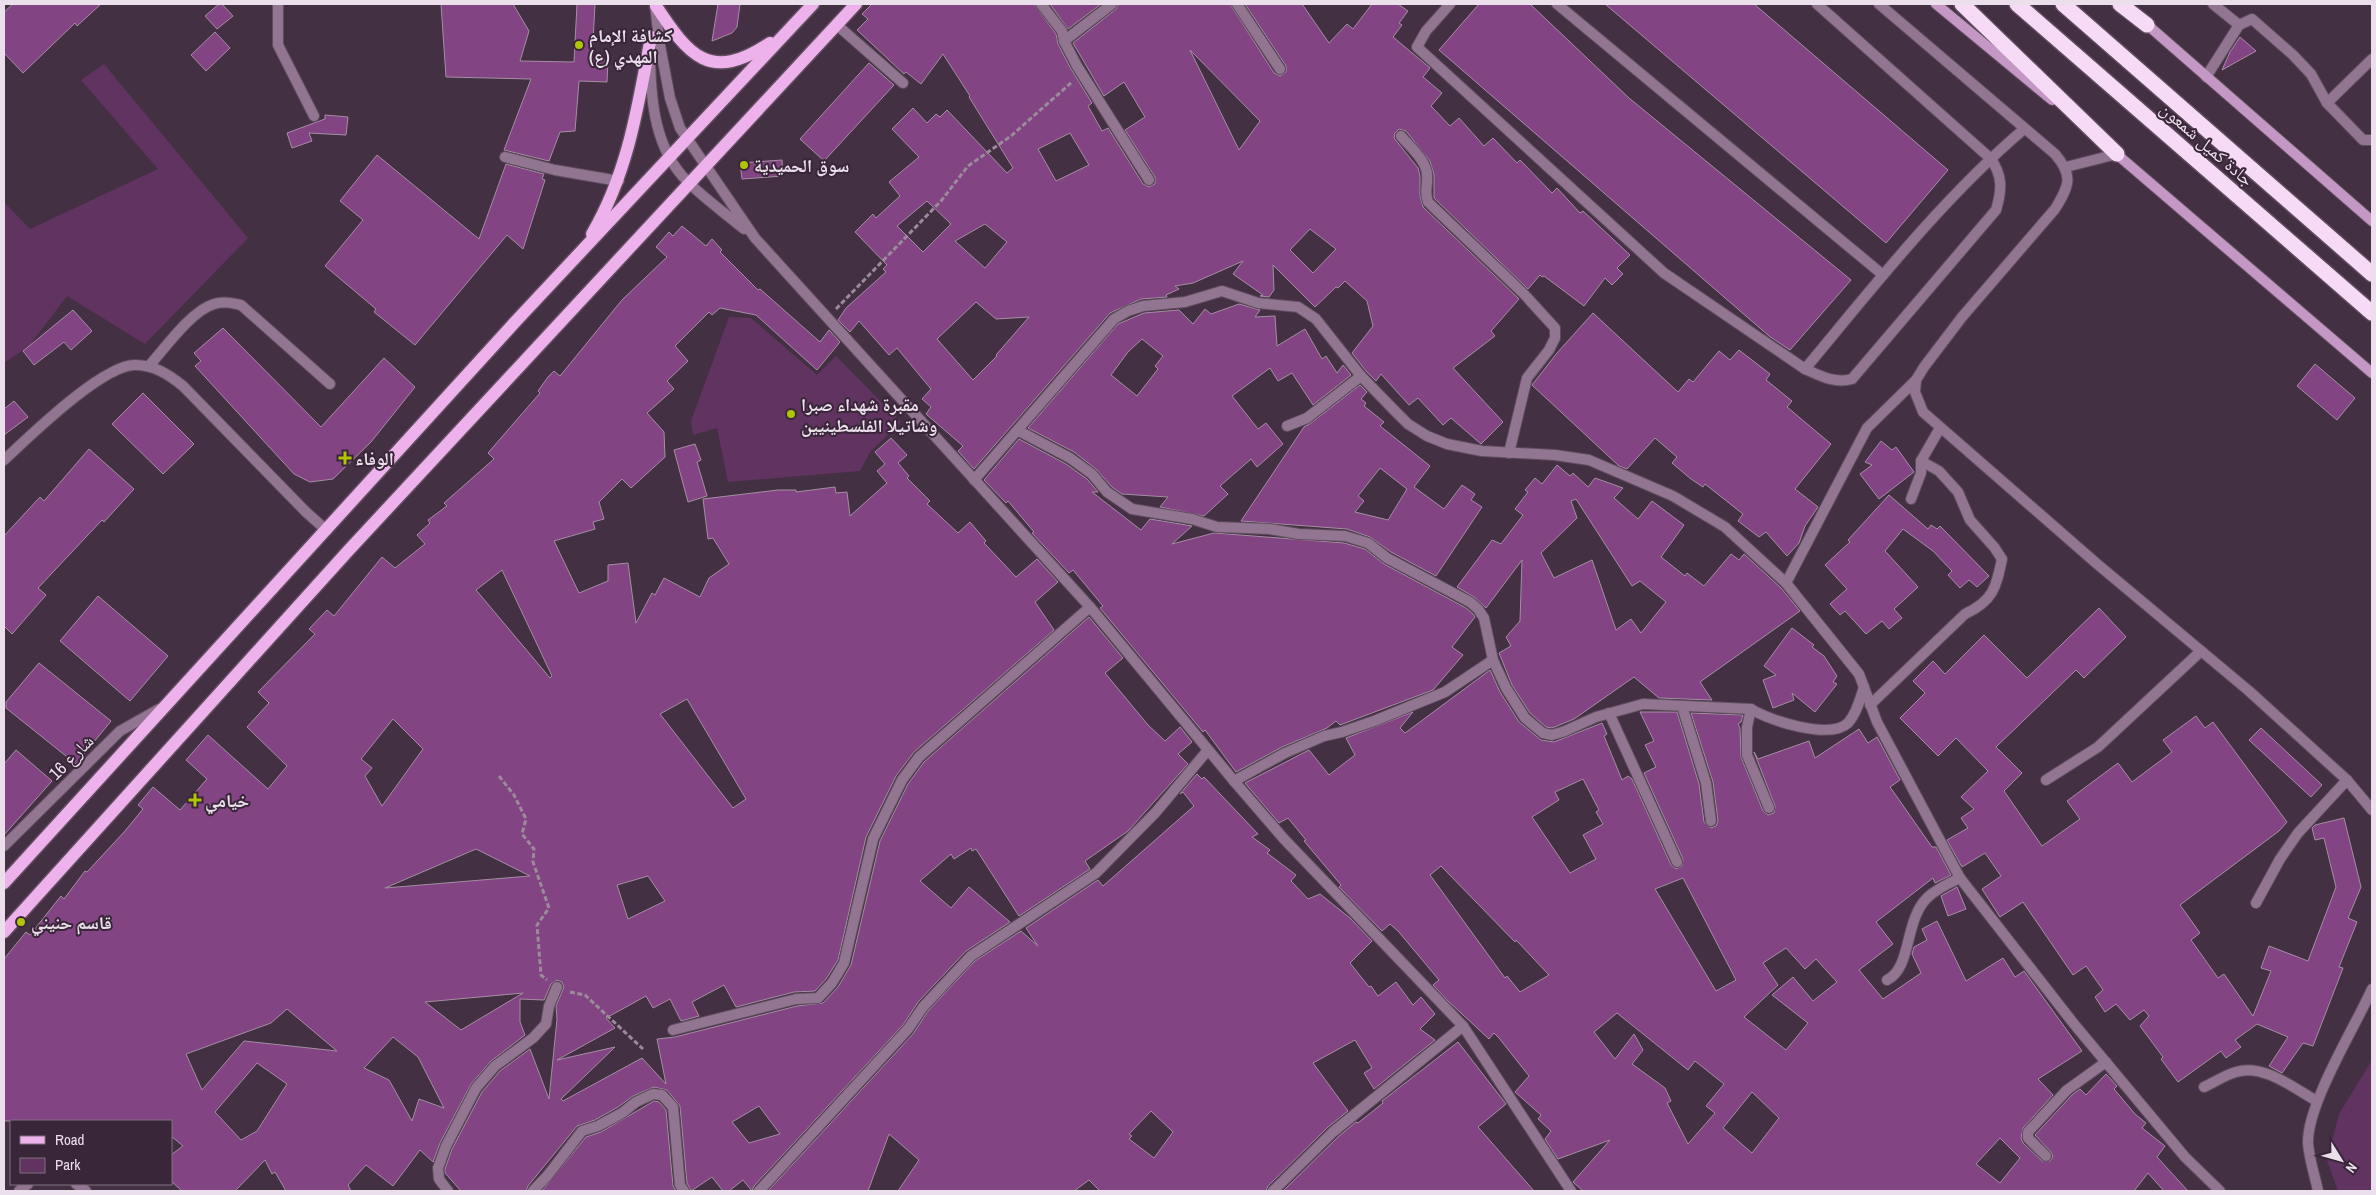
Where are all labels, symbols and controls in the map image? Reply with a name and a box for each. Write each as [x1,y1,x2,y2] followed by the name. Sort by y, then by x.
[589,23,673,71] place label: كشافة الإمام المهدي (ع)
[573,39,585,51] marker: كشافة الإمام المهدي (ع)
[2155,96,2259,192] street label: جادة كميل شمعون
[754,153,849,178] place label: سوق الحمیدیة
[738,159,750,171] marker: سوق الحمیدیة
[801,392,937,438] place label: مقبرة شهداء صبرا وشاتيلا الفلسطينيين
[785,408,797,420] marker: مقبرة شهداء صبرا وشاتيلا الفلسطينيين
[355,446,394,471] place label: الوفاء
[339,452,351,464] marker: الوفاء
[43,729,99,785] street label: شارع 16
[205,788,250,815] place label: خيامي
[189,794,201,806] marker: خيامي
[31,910,112,937] place label: قاسم حنيني
[15,916,27,928] marker: قاسم حنيني
[10,1120,172,1185] legend
[55,1129,84,1150] text: Road
[2316,1135,2366,1185] north arrow
[55,1154,81,1175] text: Park
[2342,1159,2361,1177] text: N

